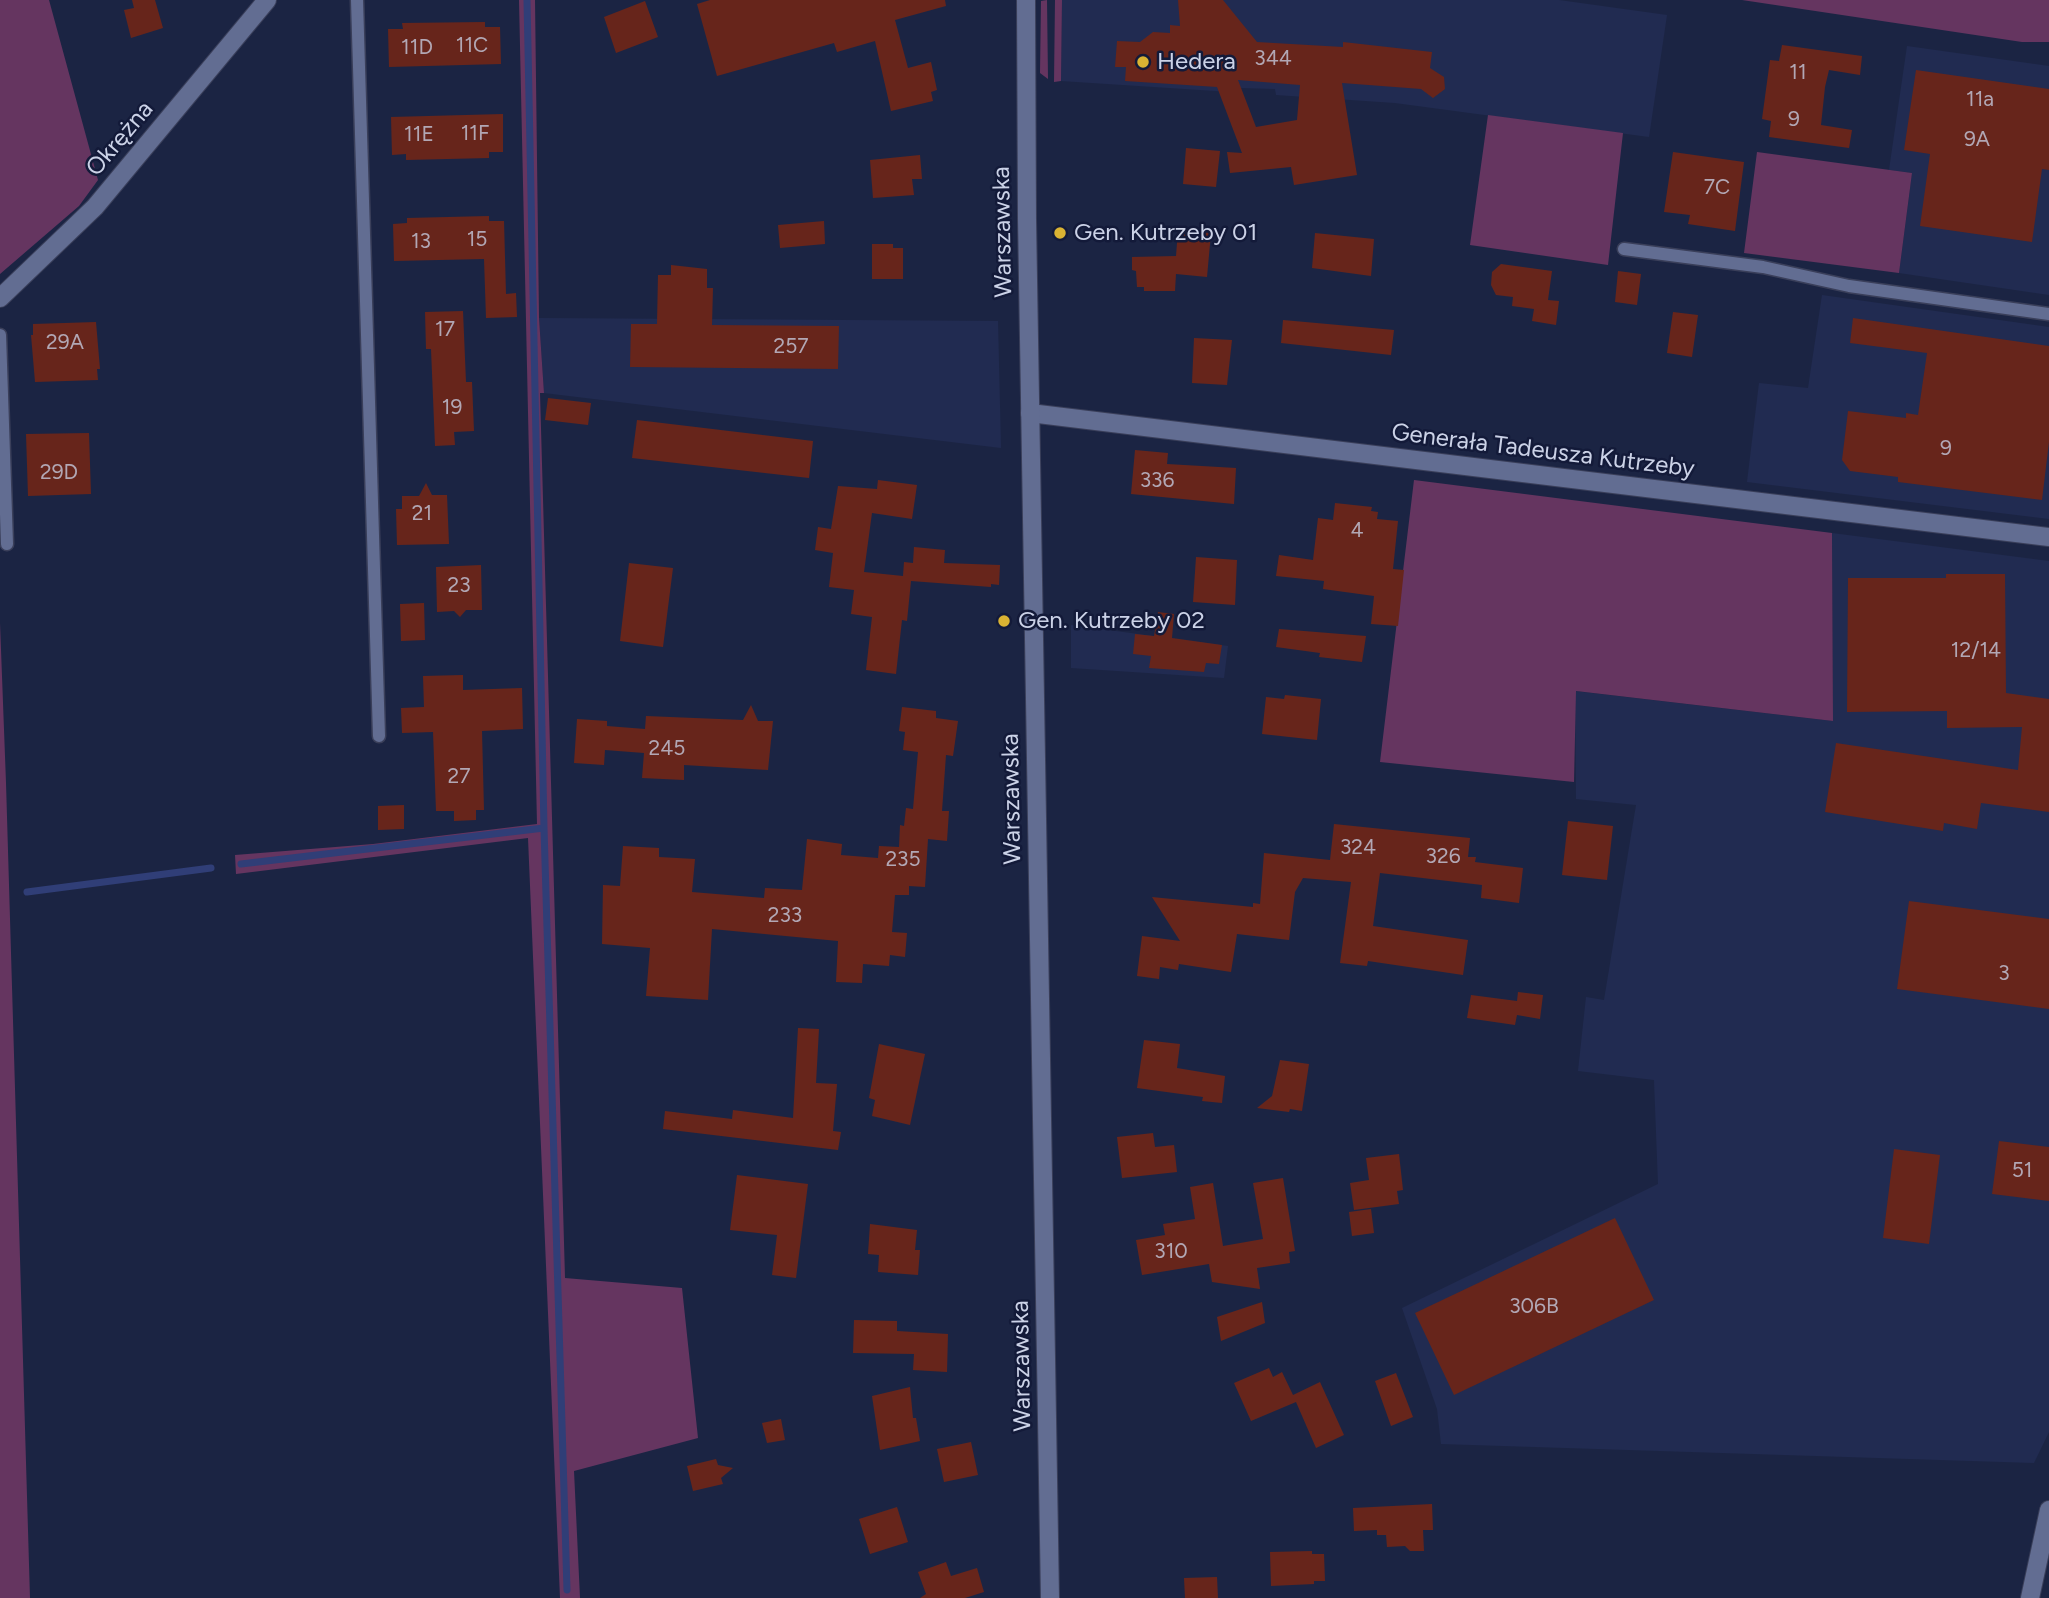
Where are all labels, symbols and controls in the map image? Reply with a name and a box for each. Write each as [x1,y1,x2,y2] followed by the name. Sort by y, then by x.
[456,33,488,59] house number: 11C
[401,35,433,61] house number: 11D
[1254,46,1292,72] house number: 344
[1157,48,1236,76] place label: Hedera
[1135,54,1151,70] marker: Hedera
[1789,60,1807,86] house number: 11
[1966,87,1994,113] house number: 11a
[80,96,160,182] street label: Okrężna
[1788,107,1800,133] house number: 9
[461,121,489,147] house number: 11F
[404,122,434,148] house number: 11E
[1964,127,1990,153] house number: 9A
[987,166,1019,298] street label: Warszawska
[1704,175,1730,201] house number: 7C
[1074,219,1257,247] place label: Gen. Kutrzeby 01
[1052,225,1068,241] marker: Gen. Kutrzeby 01
[467,227,487,253] house number: 15
[411,229,431,255] house number: 13
[435,317,455,343] house number: 17
[46,330,84,356] house number: 29A
[773,334,809,360] house number: 257
[442,395,462,421] house number: 19
[1390,418,1696,484] street label: Generała Tadeusza Kutrzeby
[1940,436,1952,462] house number: 9
[40,460,78,486] house number: 29D
[1140,468,1174,494] house number: 336
[412,501,432,527] house number: 21
[1350,518,1364,544] house number: 4
[447,573,471,599] house number: 23
[1018,607,1205,635] place label: Gen. Kutrzeby 02
[996,613,1012,629] marker: Gen. Kutrzeby 02
[1951,638,2001,664] house number: 12/14
[996,733,1028,865] street label: Warszawska
[649,736,685,762] house number: 245
[447,764,471,790] house number: 27
[1340,835,1376,861] house number: 324
[1425,844,1461,870] house number: 326
[885,847,921,873] house number: 235
[768,903,802,929] house number: 233
[1998,961,2010,987] house number: 3
[2012,1158,2032,1184] house number: 51
[1154,1239,1188,1265] house number: 310
[1509,1294,1559,1320] house number: 306B
[1006,1300,1038,1432] street label: Warszawska

